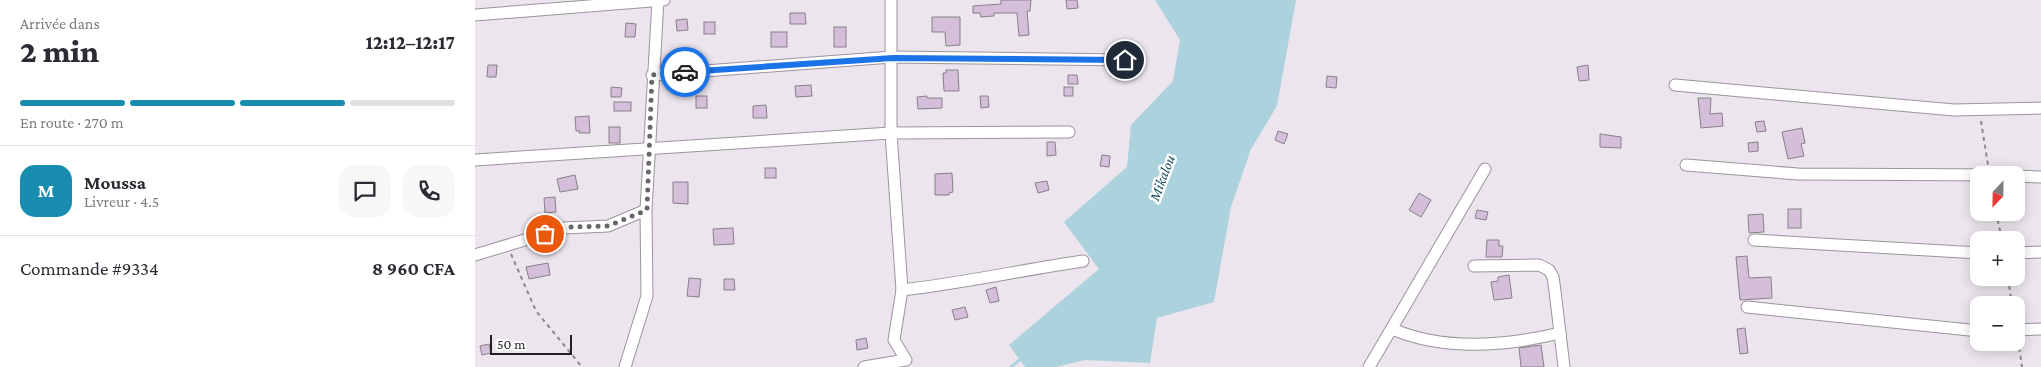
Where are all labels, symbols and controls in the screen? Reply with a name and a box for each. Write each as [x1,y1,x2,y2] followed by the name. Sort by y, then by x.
[20,15,100,32] text: Arrivée dans
[365,32,455,53] text: 12:12–12:17
[20,33,99,69] text: 2 min
[1104,39,1146,81] pin
[1111,46,1139,74] icon: home
[660,47,710,97] courier
[671,58,699,86] icon: car
[20,114,124,131] text: En route · 270 m
[1146,152,1178,204] water label: Mikalou
[339,165,391,217] button: chat
[403,165,455,217] button: phone
[1970,166,2025,221] north arrow
[1970,166,2025,351] map controls
[84,172,146,193] text: Moussa
[38,180,54,201] text: M
[84,193,159,210] text: Livreur · 4.5
[524,213,566,255] pin
[531,220,559,248] icon: bag
[1970,231,2025,286] button: +
[20,258,159,279] text: Commande #9334
[372,258,455,279] text: 8 960 CFA
[1970,296,2025,351] button: −
[490,332,573,355] scale bar
[497,336,525,352] text: 50 m

